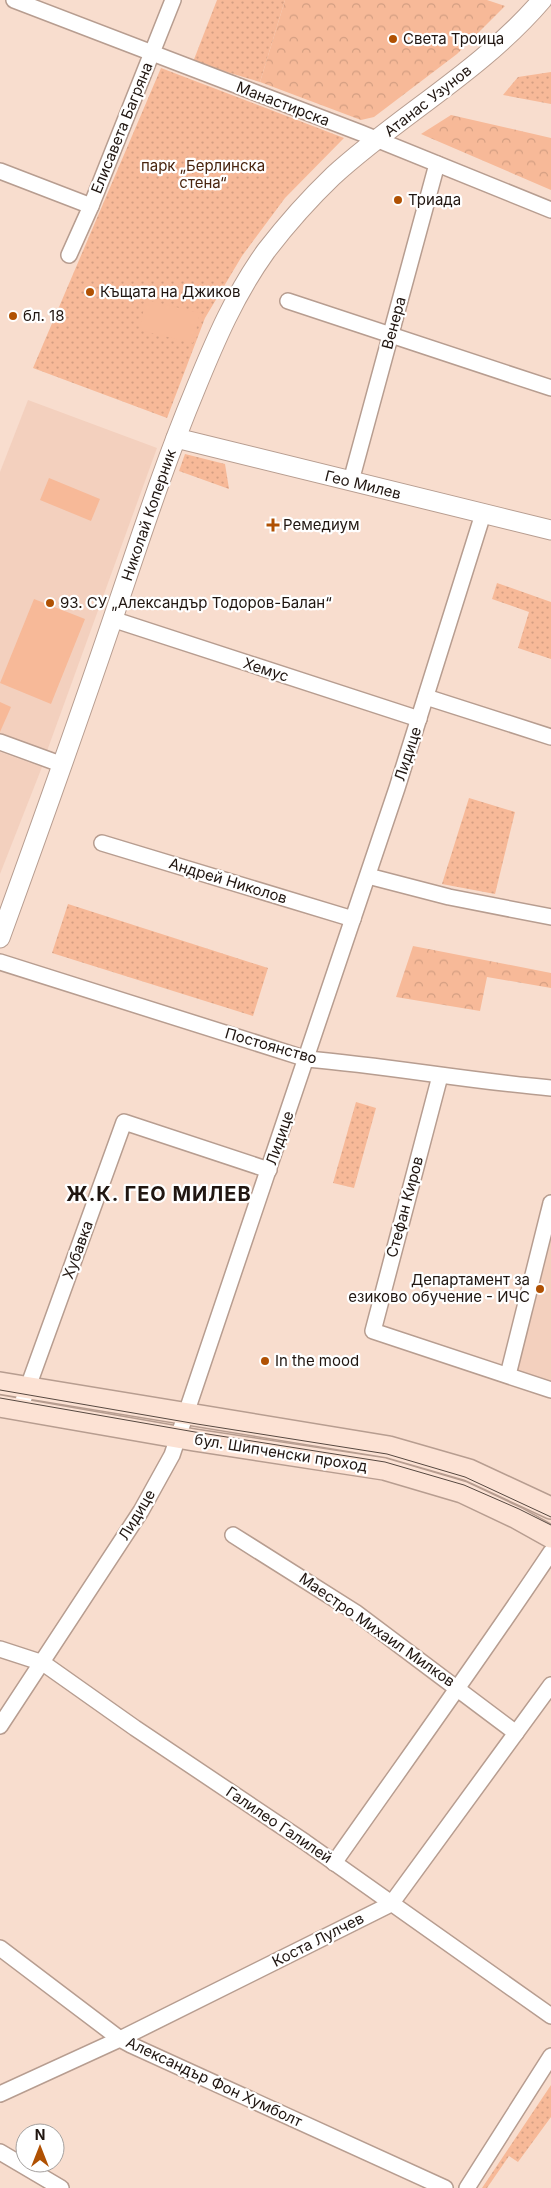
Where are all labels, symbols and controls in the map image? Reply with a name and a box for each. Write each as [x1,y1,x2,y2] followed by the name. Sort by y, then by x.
[403,29,504,48] place label: Света Троица
[387,33,399,45] marker: Света Троица
[86,59,157,196] street label: Елисавета Багряна
[380,61,475,141] street label: Атанас Узунов
[234,77,332,130] street label: Манастирска
[141,156,265,192] park label: парк „Берлинска стена“
[408,190,461,209] place label: Триада
[392,194,404,206] marker: Триада
[100,282,241,301] place label: Къщата на Джиков
[84,286,96,298] marker: Къщата на Джиков
[377,294,410,351] street label: Венера
[23,306,64,325] place label: бл. 18
[7,310,19,322] marker: бл. 18
[117,446,180,583] street label: Николай Коперник
[323,466,403,503] street label: Гео Милев
[283,515,360,534] place label: Ремедиум
[267,519,279,531] marker: Ремедиум
[60,593,332,612] place label: 93. СУ „Александър Тодоров-Балан“
[44,597,56,609] marker: 93. СУ „Александър Тодоров-Балан“
[241,653,291,686] street label: Хемус
[390,724,425,783] street label: Лидице
[167,854,290,908] street label: Андрей Николов
[223,1023,319,1068] street label: Постоянство
[261,1108,298,1167] street label: Лидице
[382,1154,427,1260] street label: Стефан Киров
[66,1182,252,1206] district label: Ж.К. ГЕО МИЛЕВ
[58,1218,97,1282] street label: Хубавка
[348,1270,530,1306] place label: Департамент за езиково обучение - ИЧС
[534,1283,546,1295] marker: Департамент за езиково обучение - ИЧС
[275,1351,359,1370] place label: In the mood
[259,1355,271,1367] marker: In the mood
[193,1429,369,1476] street label: бул. Шипченски проход
[114,1486,159,1544] street label: Лидице
[296,1568,459,1691] street label: Маестро Михаил Милков
[223,1782,336,1867] street label: Галилео Галилей
[269,1908,367,1971] street label: Коста Лулчев
[123,2032,305,2131] street label: Александър Фон Хумболт
[15,2123,65,2173] north arrow
[35,2126,45,2143] text: N

